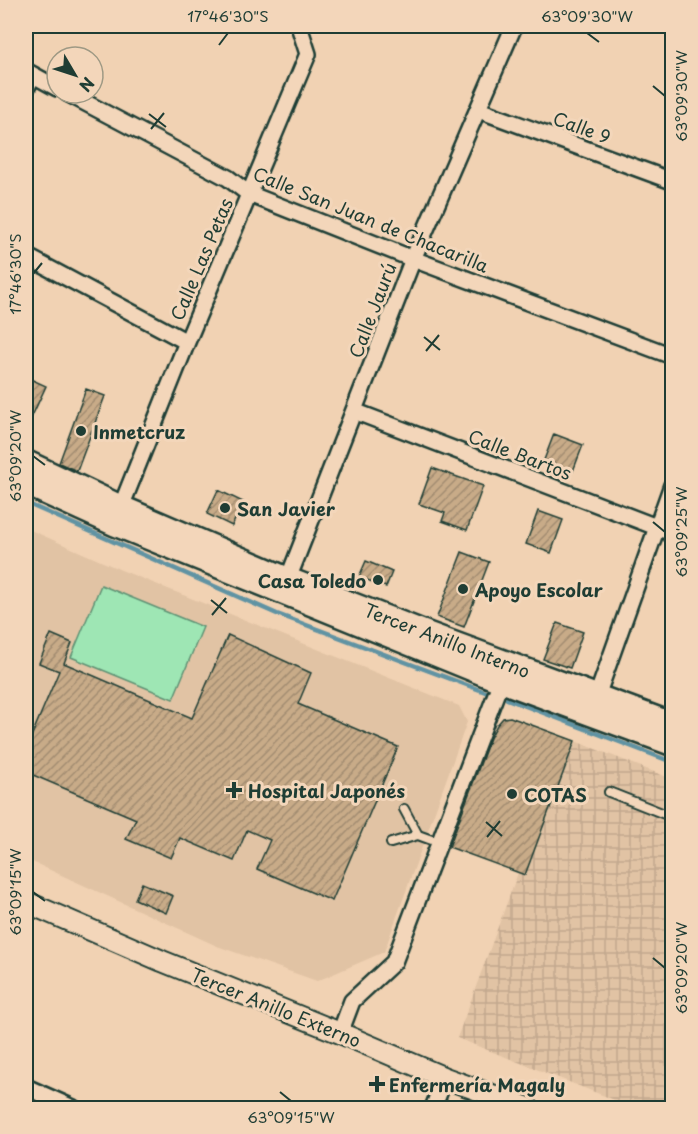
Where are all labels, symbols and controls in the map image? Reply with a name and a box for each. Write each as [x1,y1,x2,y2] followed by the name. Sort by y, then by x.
[187,4,269,27] text: 17°46'30"S
[541,4,634,27] text: 63°09'30"W
[45,45,105,105] north arrow
[669,49,692,142] text: 63°09'30"W
[74,73,101,98] text: N
[549,104,615,150] street label: Calle 9
[249,159,494,279] street label: Calle San Juan de Chacarilla
[163,194,239,324] street label: Calle Las Petas
[3,233,26,315] text: 17°46'30"S
[341,258,403,362] street label: Calle Jaurú
[3,409,26,502] text: 63°09'20"W
[93,418,185,445] place label: Inmetcruz
[465,422,575,486] street label: Calle Bartos
[74,424,88,438] marker: Inmetcruz
[669,486,692,578] text: 63°09'25"W
[237,495,336,522] place label: San Javier
[218,501,232,515] marker: San Javier
[258,567,366,594] place label: Casa Toledo
[371,573,385,587] marker: Casa Toledo
[474,576,603,603] place label: Apoyo Escolar
[456,582,470,596] marker: Apoyo Escolar
[360,596,534,684] street label: Tercer Anillo Interno
[248,777,405,804] place label: Hospital Japonés
[225,781,243,799] marker: Hospital Japonés
[524,781,587,808] place label: COTAS
[505,787,519,801] marker: COTAS
[3,848,26,936] text: 63°09'15"W
[669,921,692,1014] text: 63°09'20"W
[187,960,365,1054] street label: Tercer Anillo Externo
[389,1071,565,1098] place label: Enfermería Magaly
[370,1077,384,1091] marker: Enfermería Magaly
[247,1105,335,1128] text: 63°09'15"W

